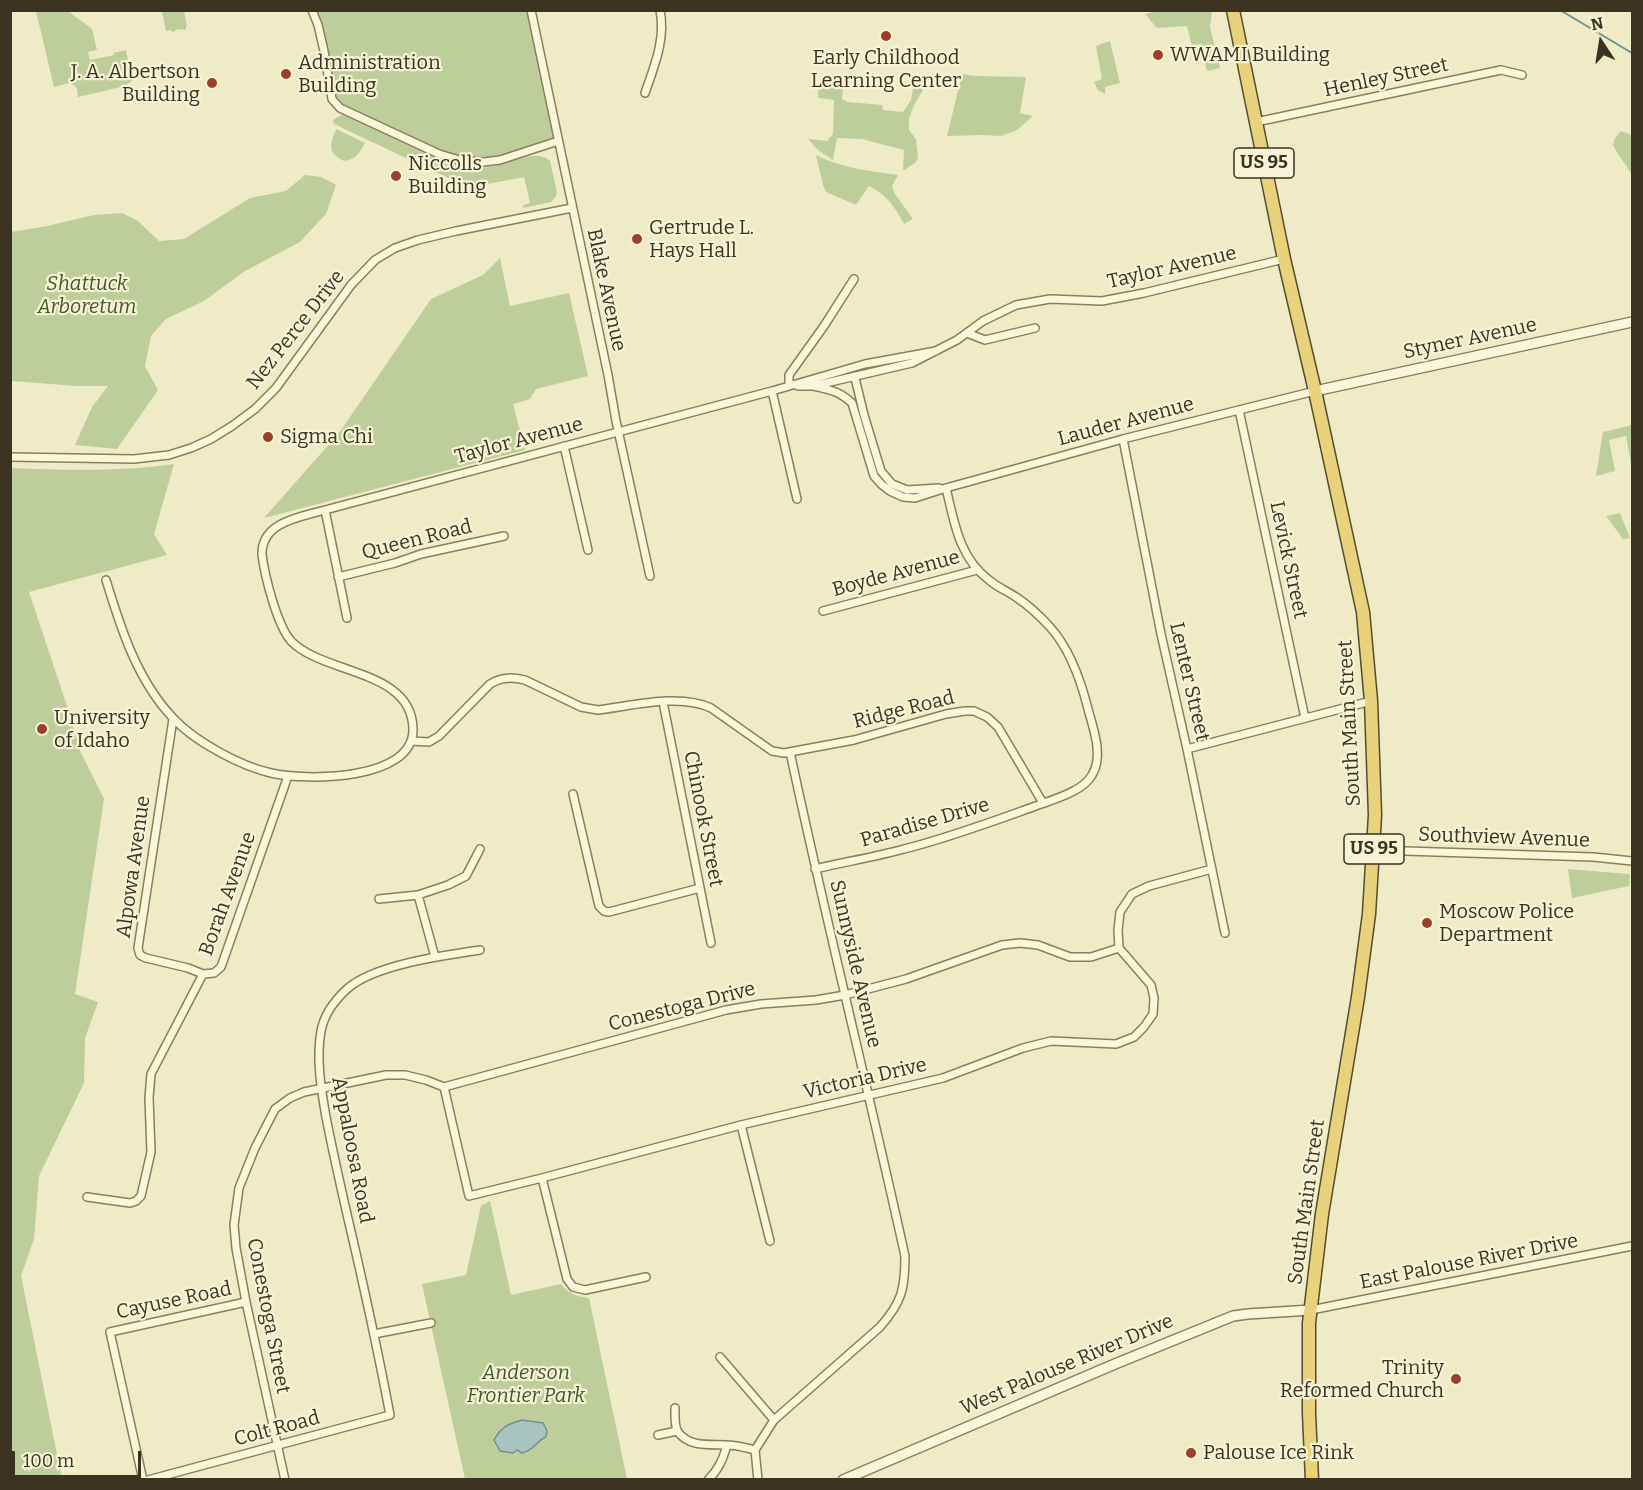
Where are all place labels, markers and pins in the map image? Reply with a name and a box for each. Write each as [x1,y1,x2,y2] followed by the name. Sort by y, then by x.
[879,29,893,43] marker: Early Childhood Learning Center
[1170,43,1330,67] place label: WWAMI Building
[811,46,961,93] place label: Early Childhood Learning Center
[1151,48,1165,62] marker: WWAMI Building
[298,51,441,98] place label: Administration Building
[71,60,200,107] place label: J. A. Albertson Building
[279,67,293,81] marker: Administration Building
[205,76,219,90] marker: J. A. Albertson Building
[408,152,486,199] place label: Niccolls Building
[389,169,403,183] marker: Niccolls Building
[649,216,754,263] place label: Gertrude L. Hays Hall
[630,232,644,246] marker: Gertrude L. Hays Hall
[280,425,373,449] place label: Sigma Chi
[261,430,275,444] marker: Sigma Chi
[54,706,150,753] place label: University of Idaho
[35,722,49,736] marker: University of Idaho
[1439,900,1574,947] place label: Moscow Police Department
[1420,916,1434,930] marker: Moscow Police Department
[1280,1356,1444,1403] place label: Trinity Reformed Church
[1449,1372,1463,1386] marker: Trinity Reformed Church
[1203,1441,1354,1465] place label: Palouse Ice Rink
[1184,1446,1198,1460] marker: Palouse Ice Rink

